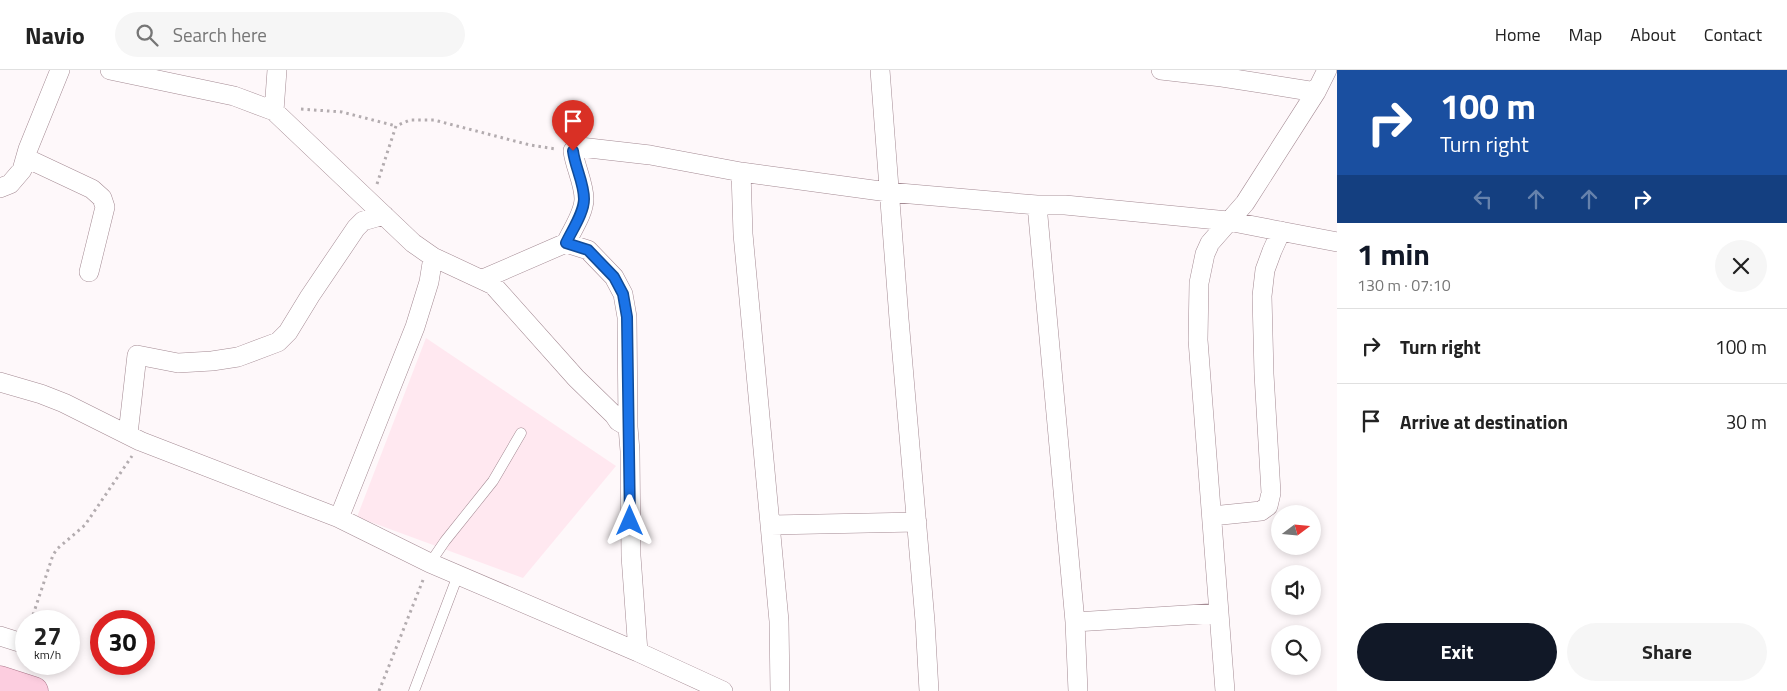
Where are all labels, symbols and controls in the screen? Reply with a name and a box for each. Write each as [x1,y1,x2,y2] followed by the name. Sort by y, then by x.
[115,12,465,57] search box
[25,17,85,53] text: Navio
[173,20,267,49] text: Search here
[133,21,161,49] icon: search
[1495,21,1541,48] text: Home
[1569,21,1602,48] text: Map
[1630,21,1676,48] text: About
[1704,21,1762,48] text: Contact
[1440,79,1536,133] text: 100 m
[1357,90,1422,155] icon: right
[552,100,594,151] pin
[559,107,587,135] icon: arrive
[1440,127,1529,161] text: Turn right
[1469,185,1497,213] icon: left
[1522,185,1550,213] icon: ahead
[1575,185,1603,213] icon: ahead
[1628,185,1656,213] icon: right
[1357,231,1430,277] text: 1 min
[1715,240,1767,292] button: close
[1357,273,1451,297] text: 130 m · 07:10
[1357,332,1385,360] icon: right
[1400,332,1481,361] text: Turn right
[1715,332,1767,361] text: 100 m
[1357,407,1385,435] icon: arrive
[1400,407,1568,436] text: Arrive at destination
[1726,407,1767,436] text: 30 m
[603,494,655,546] position arrow
[1271,505,1321,555] north arrow
[1271,505,1321,675] map controls
[1271,565,1321,615] button: sound
[90,610,155,675] speed limit sign: 30
[33,617,62,655] text: 27
[1357,623,1557,681] button: Exit
[1567,623,1767,681] button: Share
[1271,625,1321,675] button: search
[34,645,61,664] text: km/h

